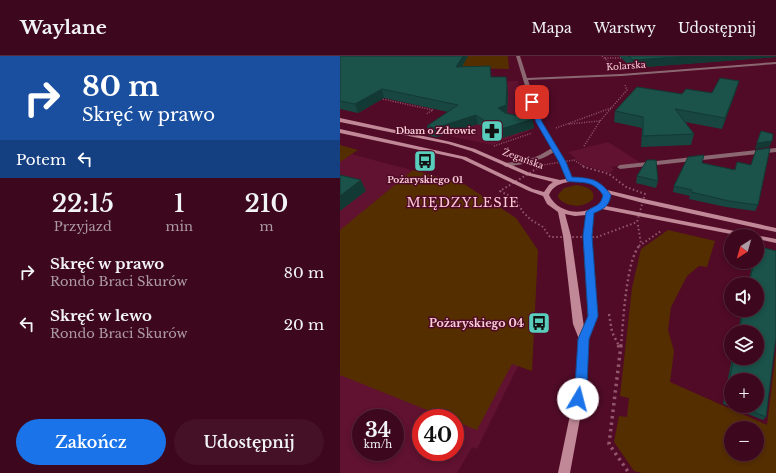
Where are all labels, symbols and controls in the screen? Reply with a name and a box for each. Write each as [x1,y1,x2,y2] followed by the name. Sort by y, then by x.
[20,16,107,39] text: Waylane
[532,19,572,37] text: Mapa
[594,19,656,37] text: Warstwy
[678,19,756,37] text: Udostępnij
[606,59,646,72] street label: Kolarska
[82,69,159,104] text: 80 m
[16,72,68,124] icon: right
[515,85,549,119] pin
[521,91,543,113] icon: arrive
[82,104,215,126] text: Skręć w prawo
[479,118,505,144] pharmacy icon: Dbam o Zdrowie
[396,125,476,136] place label: Dbam o Zdrowie
[501,146,545,171] street label: Żegańska
[74,148,96,170] icon: left
[412,148,438,174] bus stop icon: Pożaryskiego 01
[16,150,66,169] text: Potem
[387,174,463,185] place label: Pożaryskiego 01
[52,189,114,218] text: 22:15
[174,189,184,218] text: 1
[245,189,288,218] text: 210
[407,194,520,211] district label: MIĘDZYLESIE
[54,218,112,235] text: Przyjazd
[166,218,193,235] text: min
[259,218,273,235] text: m
[724,229,764,269] north arrow
[724,229,764,461] map controls
[50,254,164,273] text: Skręć w prawo
[16,261,38,283] icon: right
[284,263,324,282] text: 80 m
[50,273,188,290] text: Rondo Braci Skurów
[724,277,764,317] button: sound
[50,306,152,325] text: Skręć w lewo
[526,310,552,336] bus stop icon: Pożaryskiego 04
[16,313,38,335] icon: left
[284,315,324,334] text: 20 m
[429,316,524,330] place label: Pożaryskiego 04
[50,325,188,342] text: Rondo Braci Skurów
[724,325,764,365] button: layers
[724,373,764,413] button: +
[557,378,599,420] position arrow
[412,409,464,461] speed limit sign: 40
[365,418,391,442] text: 34
[16,419,166,465] button: Zakończ
[174,419,324,465] button: Udostępnij
[724,421,764,461] button: −
[364,438,392,451] text: km/h

